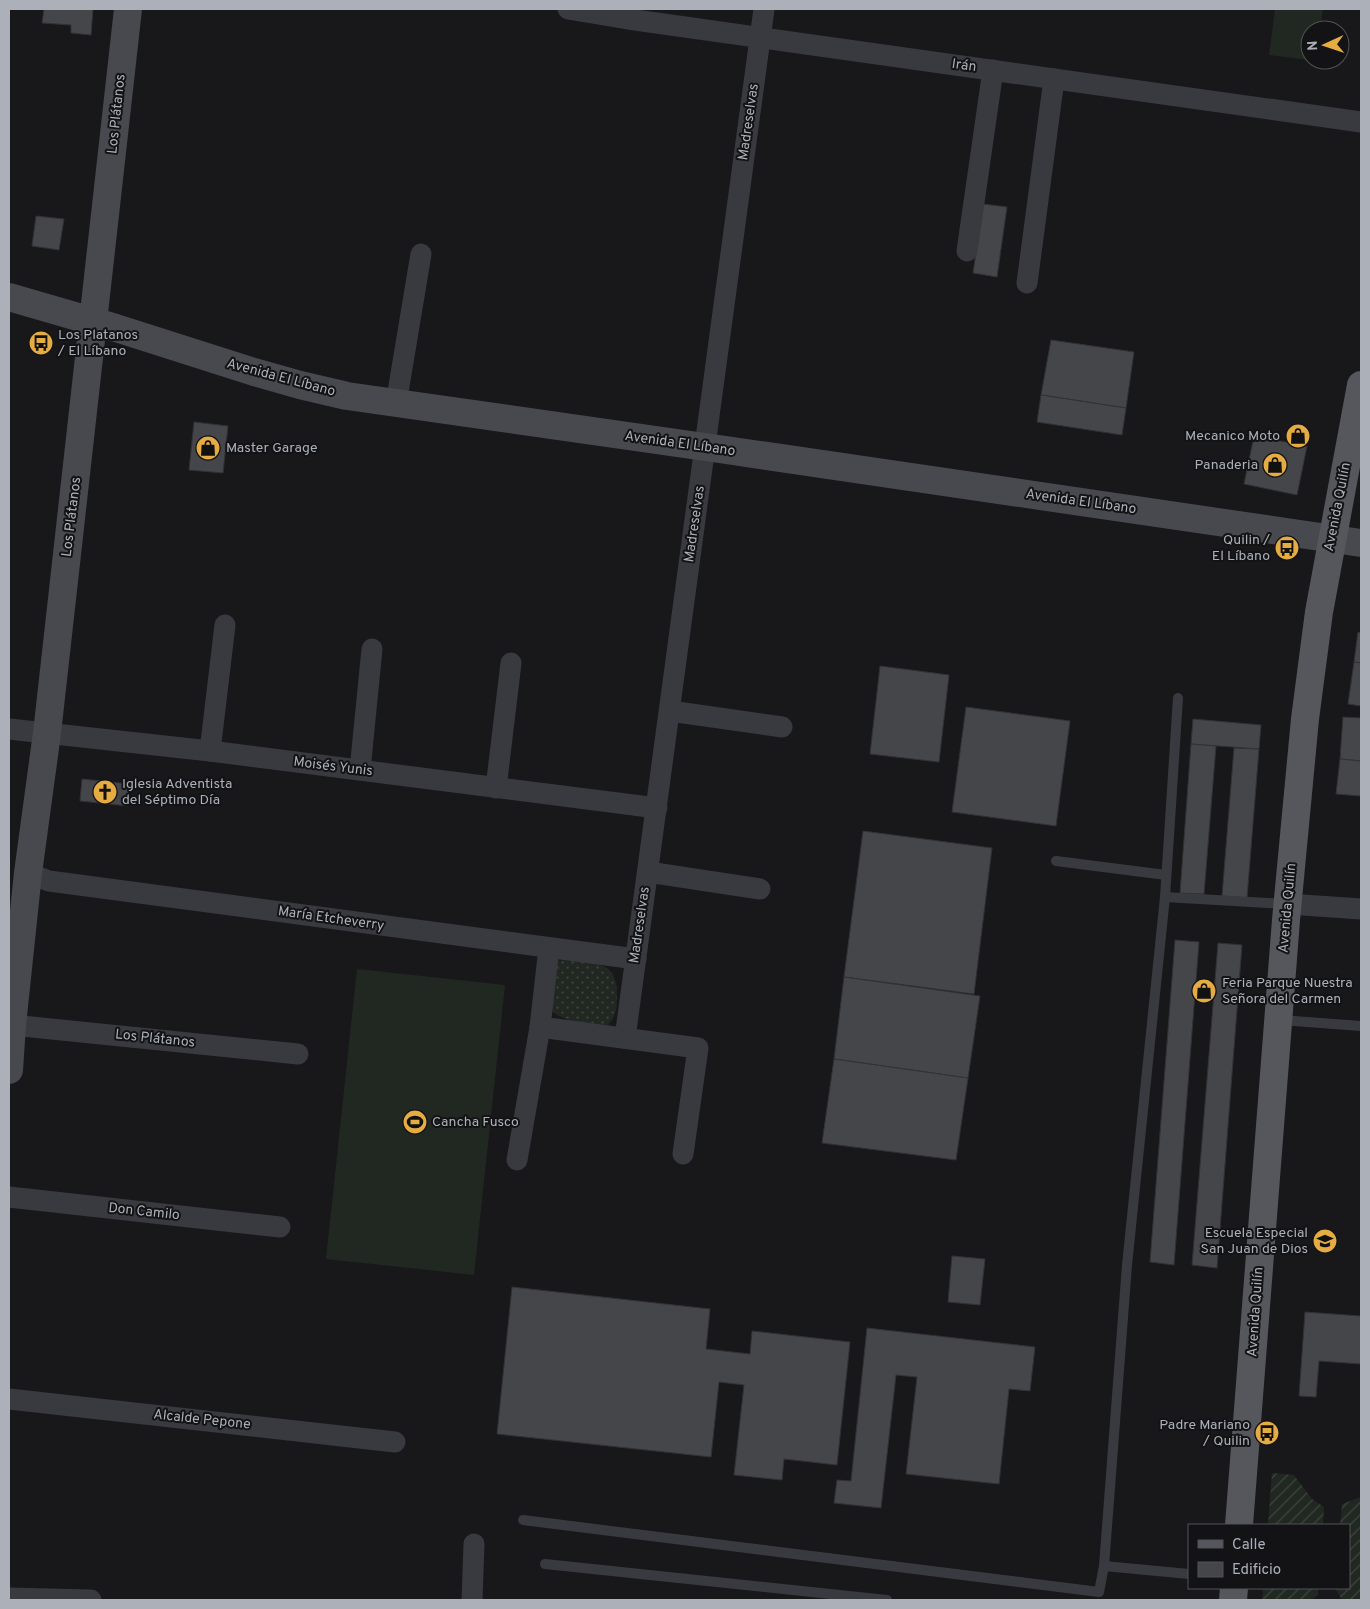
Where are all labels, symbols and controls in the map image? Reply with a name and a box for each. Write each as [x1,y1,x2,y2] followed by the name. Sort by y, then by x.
[1300,20,1350,70] north arrow
[1305,40,1322,51] text: N
[951,56,977,76] street label: Irán
[104,73,130,155] street label: Los Plátanos
[735,83,763,161] street label: Madreselvas
[57,327,138,360] place label: Los Platanos / El Líbano
[28,330,54,356] bus stop icon: Los Platanos / El Líbano
[225,355,337,401] street label: Avenida El Líbano
[1285,423,1311,449] shop icon: Mecanico Moto
[623,428,737,460] street label: Avenida El Líbano
[1185,428,1280,445] place label: Mecanico Moto
[195,435,221,461] shop icon: Master Garage
[226,440,317,457] place label: Master Garage
[1262,452,1288,478] shop icon: Panaderia
[1195,457,1258,474] place label: Panaderia
[1321,461,1355,553] street label: Avenida Quilín
[59,476,85,558] street label: Los Plátanos
[681,485,709,563] street label: Madreselvas
[1024,486,1138,518] street label: Avenida El Líbano
[1212,532,1270,565] place label: Quilin / El Líbano
[1274,535,1300,561] bus stop icon: Quilin / El Líbano
[292,754,374,780] street label: Moisés Yunis
[122,776,232,809] place label: Iglesia Adventista del Séptimo Día
[92,779,118,805] church icon: Iglesia Adventista del Séptimo Día
[1276,862,1300,954] street label: Avenida Quilín
[626,886,654,964] street label: Madreselvas
[277,903,385,935] street label: María Etcheverry
[1222,975,1353,1008] place label: Feria Parque Nuestra Señora del Carmen
[1191,978,1217,1004] shop icon: Feria Parque Nuestra Señora del Carmen
[114,1026,196,1052] street label: Los Plátanos
[402,1109,428,1135] sports icon: Cancha Fusco
[432,1114,519,1131] place label: Cancha Fusco
[107,1200,181,1224] street label: Don Camilo
[1201,1225,1308,1258] place label: Escuela Especial San Juan de Dios
[1312,1228,1338,1254] school or university icon: Escuela Especial San Juan de Dios
[1244,1266,1268,1358] street label: Avenida Quilín
[152,1406,252,1434] street label: Alcalde Pepone
[1159,1417,1250,1450] place label: Padre Mariano / Quilin
[1254,1420,1280,1446] bus stop icon: Padre Mariano / Quilin
[1188,1524,1350,1589] legend
[1232,1536,1266,1555] text: Calle
[1232,1561,1281,1580] text: Edificio

